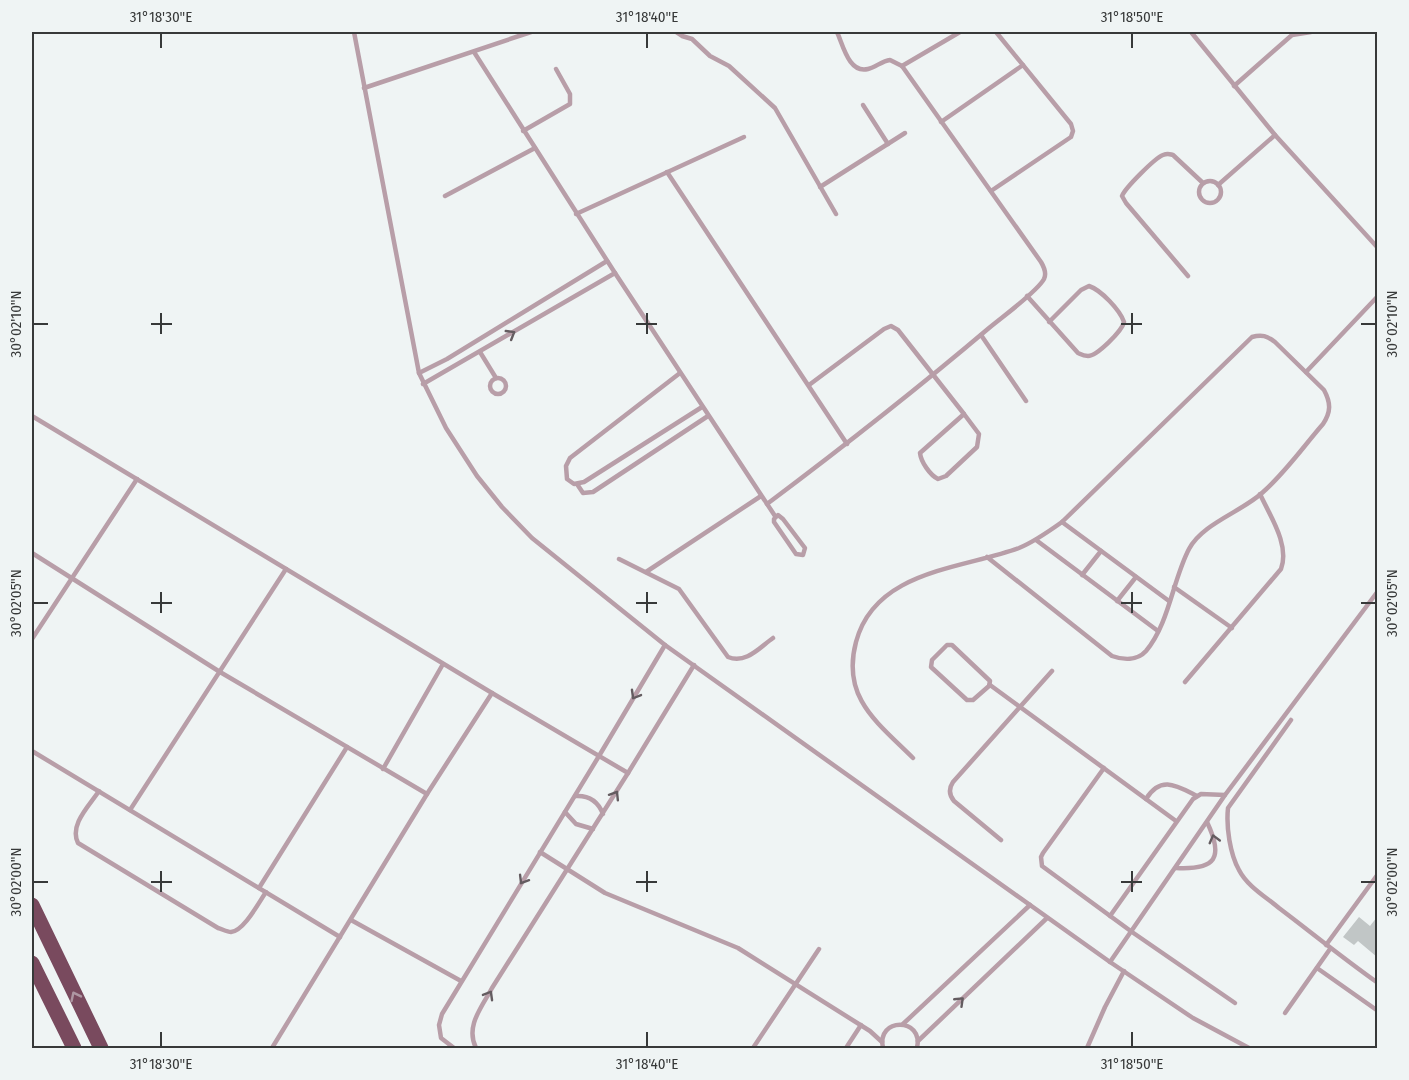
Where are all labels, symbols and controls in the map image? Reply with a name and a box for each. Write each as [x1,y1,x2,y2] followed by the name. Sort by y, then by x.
[130,8,192,26] text: 31°18'30"E
[616,8,678,26] text: 31°18'40"E
[1101,8,1163,26] text: 31°18'50"E
[7,290,25,358] text: 30°02'10"N
[1383,290,1401,358] text: 30°02'10"N
[504,330,515,342] one-way arrow
[7,569,25,637] text: 30°02'05"N
[1383,569,1401,637] text: 30°02'05"N
[630,689,642,699] one-way arrow
[607,790,618,801] one-way arrow
[1208,834,1221,844] one-way arrow
[7,847,25,917] text: 30°02'00"N
[1383,847,1401,917] text: 30°02'00"N
[519,874,531,884] one-way arrow
[71,991,83,1002] one-way arrow
[481,991,493,1001] one-way arrow
[953,997,964,1008] one-way arrow
[130,1055,192,1073] text: 31°18'30"E
[616,1055,678,1073] text: 31°18'40"E
[1101,1055,1163,1073] text: 31°18'50"E

